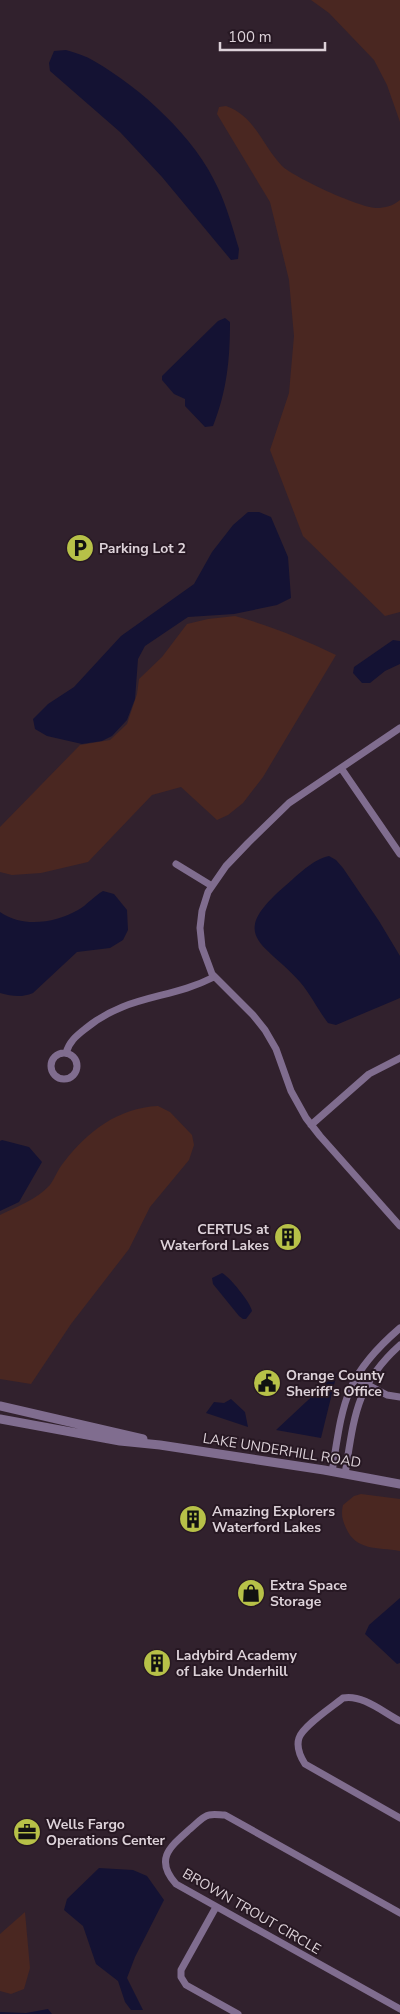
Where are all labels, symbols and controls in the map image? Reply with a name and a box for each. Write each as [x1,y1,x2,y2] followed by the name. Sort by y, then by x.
[220,20,325,52] scale bar
[228,27,272,47] text: 100 m
[65,533,95,563] parking icon: Parking Lot 2
[99,539,186,558] place label: Parking Lot 2
[160,1220,270,1255] place label: CERTUS at Waterford Lakes
[273,1222,303,1252] building icon: CERTUS at Waterford Lakes
[286,1366,385,1401] place label: Orange County Sheriff's Office
[252,1368,282,1398] public building icon: Orange County Sheriff's Office
[201,1429,362,1472] street label: LAKE UNDERHILL ROAD
[212,1502,335,1537] place label: Amazing Explorers Waterford Lakes
[178,1504,208,1534] building icon: Amazing Explorers Waterford Lakes
[270,1576,348,1611] place label: Extra Space Storage
[236,1578,266,1608] shop icon: Extra Space Storage
[176,1646,298,1681] place label: Ladybird Academy of Lake Underhill
[142,1648,172,1678] building icon: Ladybird Academy of Lake Underhill
[46,1815,166,1850] place label: Wells Fargo Operations Center
[12,1817,42,1847] office icon: Wells Fargo Operations Center
[179,1864,324,1959] street label: BROWN TROUT CIRCLE

